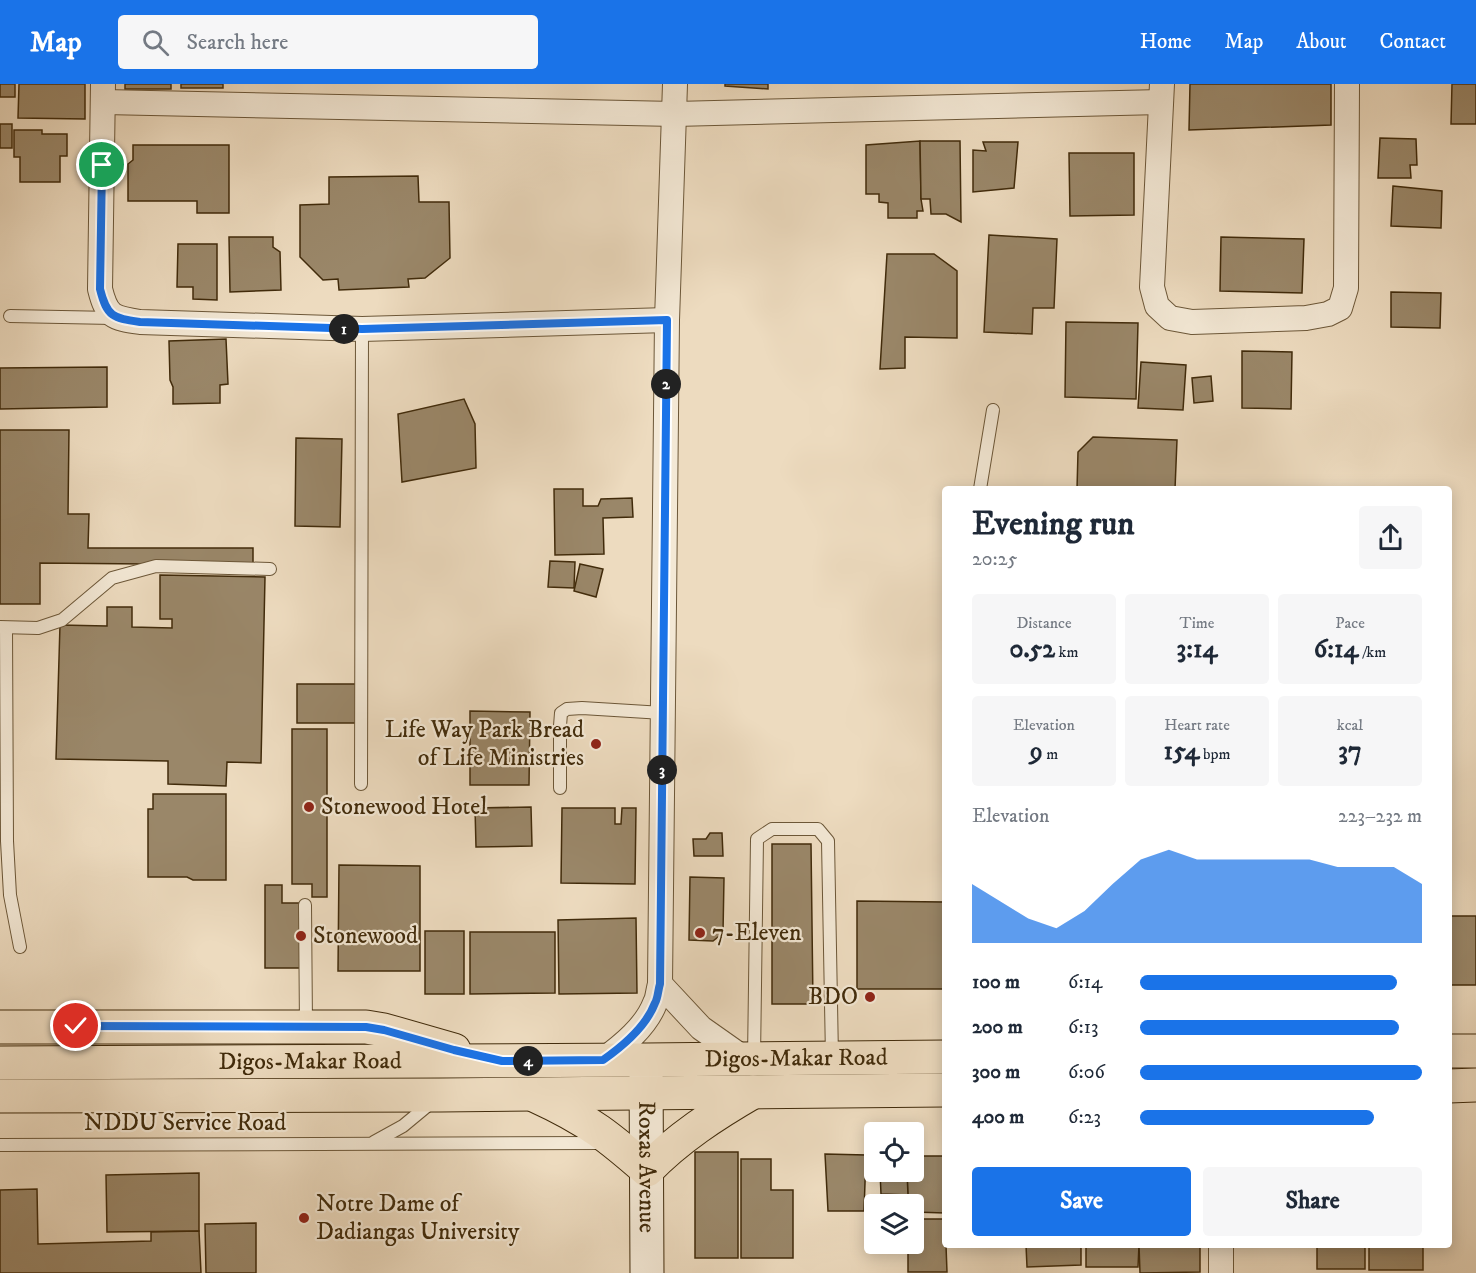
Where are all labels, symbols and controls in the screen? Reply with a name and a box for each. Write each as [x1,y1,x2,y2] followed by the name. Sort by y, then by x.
[118,15,538,69] search box
[30,25,82,60] text: Map
[139,26,172,59] icon: search
[187,29,288,56] text: Search here
[1140,29,1192,55] text: Home
[1225,29,1263,55] text: Map
[1296,29,1347,55] text: About
[1380,29,1446,55] text: Contact
[76,139,127,190] pin
[85,148,118,181] icon: arrive
[329,314,359,344] pin: 1
[341,319,347,339] text: 1
[651,369,681,399] pin: 2
[662,374,670,394] text: 2
[972,504,1134,545] text: Evening run
[1359,506,1422,569] button: share
[972,547,1017,572] text: 20:25
[1016,613,1072,633] text: Distance
[1180,613,1214,633] text: Time
[1335,613,1365,633] text: Pace
[1010,633,1055,666] text: 0.52
[1177,633,1218,666] text: 3:14
[1314,633,1359,666] text: 6:14
[1055,642,1078,662] text: km
[1359,642,1386,662] text: /km
[385,715,584,773] place label: Life Way Park Bread of Life Ministries
[1013,715,1075,735] text: Elevation
[1164,715,1230,735] text: Heart rate
[1337,715,1363,735] text: kcal
[1030,735,1043,768] text: 9
[1164,735,1199,768] text: 154
[1338,735,1362,768] text: 37
[589,737,603,751] marker: Life Way Park Bread of Life Ministries
[1043,744,1058,764] text: m
[1199,744,1230,764] text: bpm
[647,755,677,785] pin: 3
[659,760,665,780] text: 3
[321,792,488,822] place label: Stonewood Hotel
[302,800,316,814] marker: Stonewood Hotel
[972,804,1049,829] text: Elevation
[1338,804,1422,829] text: 223–232 m
[712,918,802,948] place label: 7-Eleven
[313,921,418,951] place label: Stonewood
[693,926,707,940] marker: 7-Eleven
[294,929,308,943] marker: Stonewood
[972,970,1020,995] text: 100 m
[1068,970,1102,995] text: 6:14
[808,982,858,1012] place label: BDO
[863,990,877,1004] marker: BDO
[50,1000,101,1051] pin
[59,1009,92,1042] icon: check
[972,1015,1023,1040] text: 200 m
[1068,1015,1098,1040] text: 6:13
[704,1043,888,1074] street label: Digos-Makar Road
[218,1046,402,1077] street label: Digos-Makar Road
[513,1046,543,1076] pin: 4
[523,1051,533,1071] text: 4
[972,1060,1020,1085] text: 300 m
[1068,1060,1105,1085] text: 6:06
[631,1101,662,1233] street label: Roxas Avenue
[972,1105,1024,1130] text: 400 m
[1068,1105,1101,1130] text: 6:23
[84,1108,286,1138] street label: NDDU Service Road
[864,1122,924,1254] map controls
[864,1122,924,1182] button: locate
[972,1167,1191,1236] button: Save
[1203,1167,1422,1236] button: Share
[316,1189,520,1247] place label: Notre Dame of Dadiangas University
[864,1194,924,1254] button: layers
[297,1211,311,1225] marker: Notre Dame of Dadiangas University

